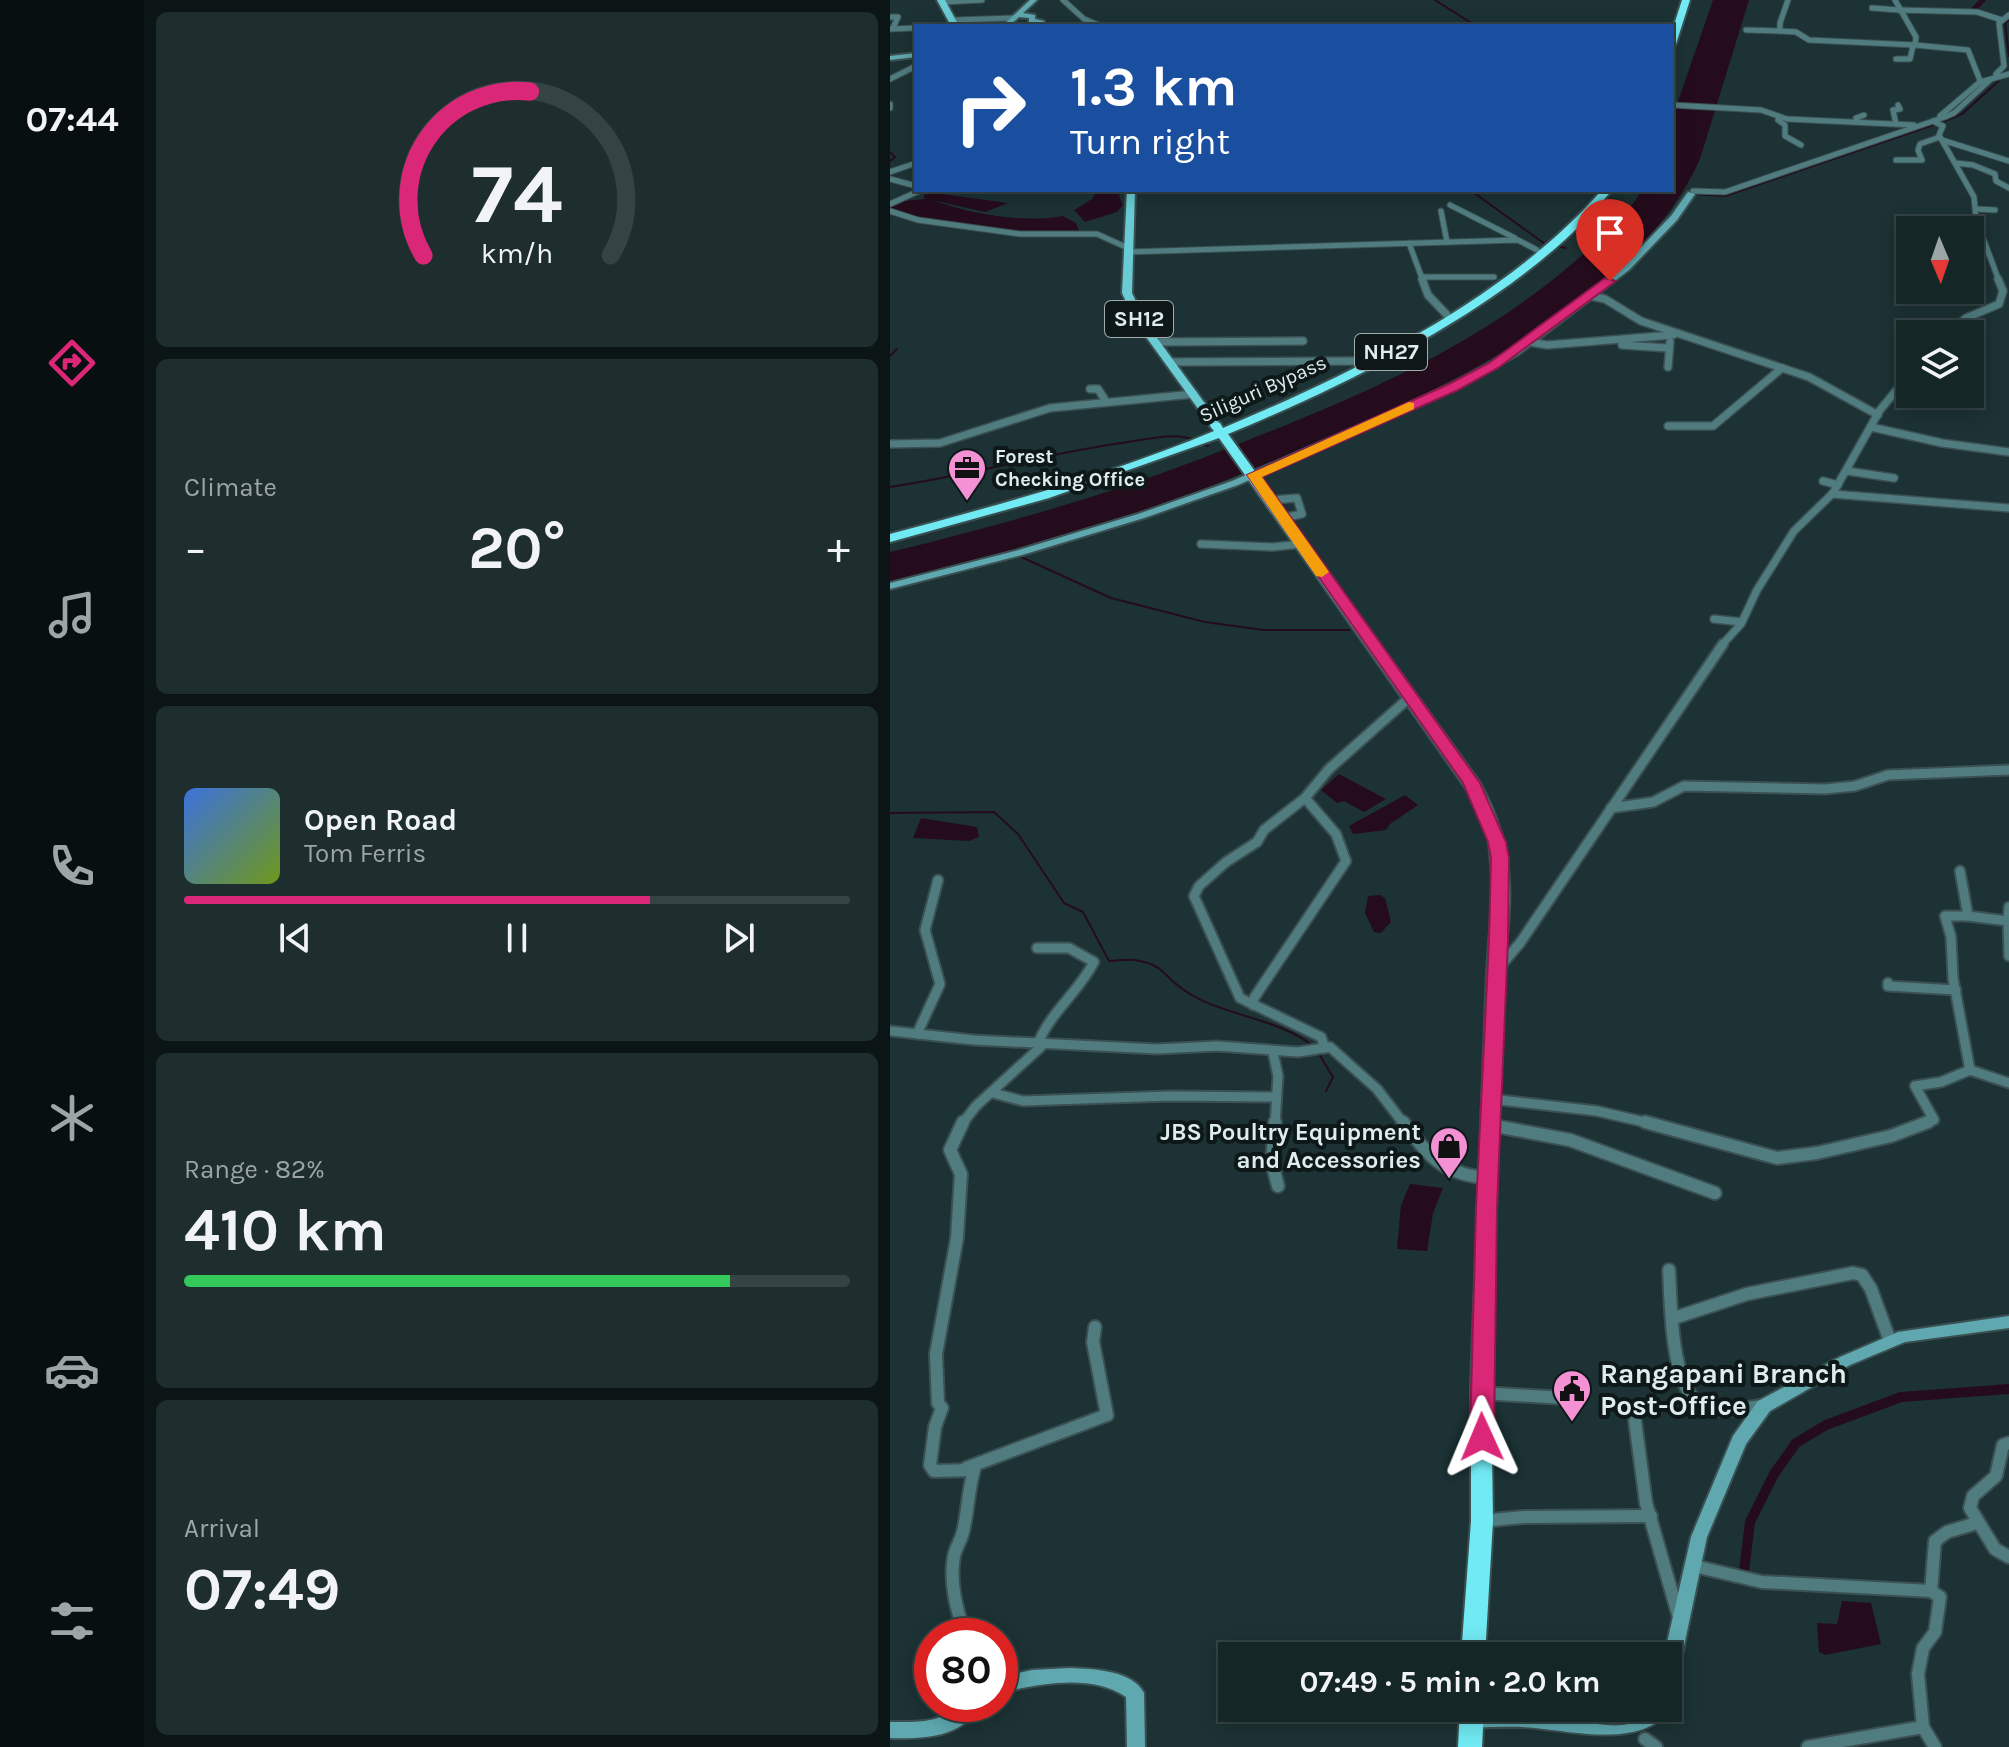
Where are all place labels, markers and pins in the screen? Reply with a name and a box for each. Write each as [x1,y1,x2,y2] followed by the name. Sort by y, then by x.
[1576,199,1644,281] pin
[995,445,1145,491] place label: Forest Checking Office
[946,447,988,502] office icon: Forest Checking Office
[1160,1118,1421,1174] place label: JBS Poultry Equipment and Accessories
[1428,1125,1470,1180] shop icon: JBS Poultry Equipment and Accessories
[1600,1357,1847,1422] place label: Rangapani Branch Post-Office
[1551,1368,1593,1423] public building icon: Rangapani Branch Post-Office

